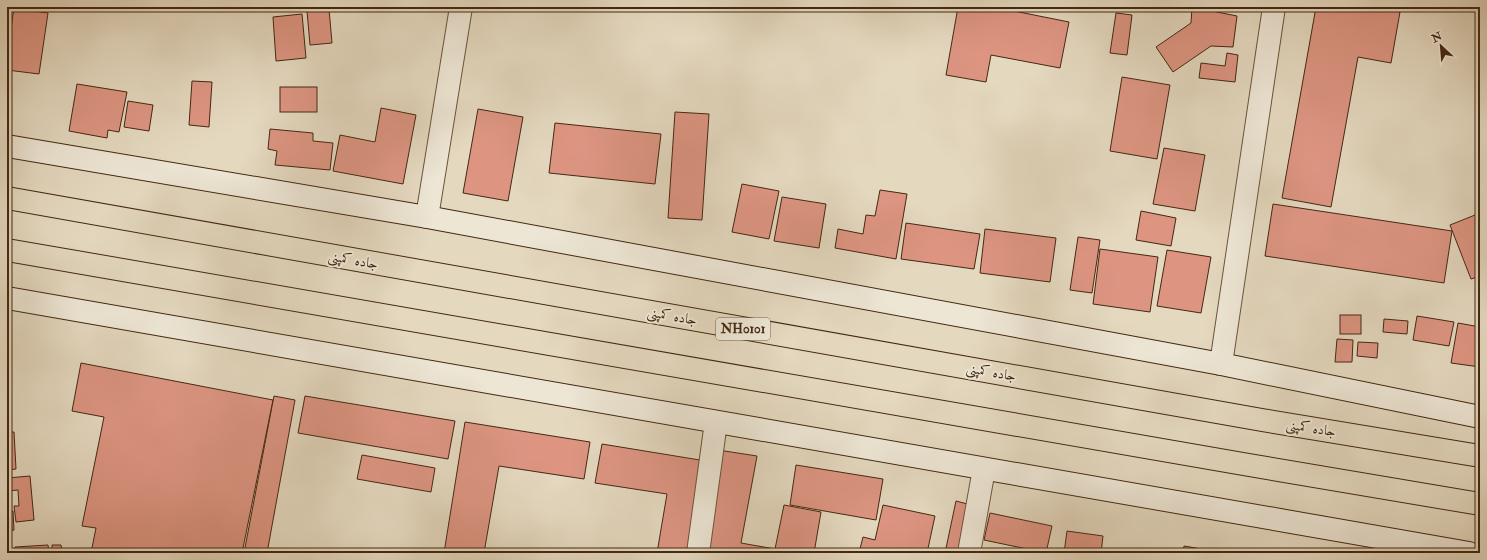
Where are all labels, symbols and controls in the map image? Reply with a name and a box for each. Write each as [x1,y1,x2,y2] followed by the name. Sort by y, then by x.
[1421,26,1461,66] north arrow
[1429,29,1445,46] text: N
[327,247,379,274] street label: جاده کمپنی
[646,303,698,330] street label: جاده کمپنی
[716,318,770,340] road number: NH0101
[965,359,1017,386] street label: جاده کمپنی
[1285,416,1337,441] street label: جاده کمپنی

